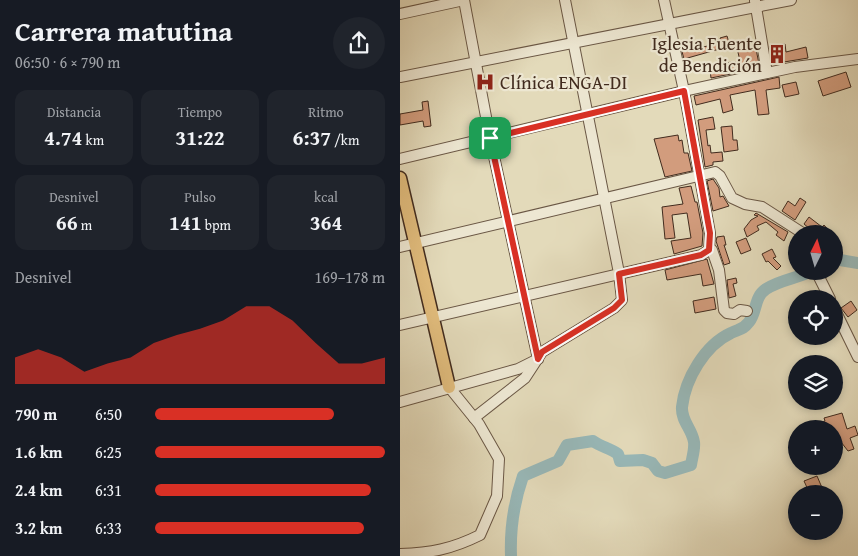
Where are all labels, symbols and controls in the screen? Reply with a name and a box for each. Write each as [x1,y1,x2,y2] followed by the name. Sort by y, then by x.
[15,10,233,51] text: Carrera matutina
[333,17,385,69] button: share
[652,29,762,79] place label: Iglesia Fuente de Bendición
[766,43,788,65] building icon: Iglesia Fuente de Bendición
[15,50,120,74] text: 06:50 · 6 × 790 m
[500,68,627,96] place label: Clínica ENGA-DI
[474,71,496,93] hospital icon: Clínica ENGA-DI
[47,102,101,122] text: Distancia
[178,102,222,122] text: Tiempo
[308,102,344,122] text: Ritmo
[469,117,511,159] pin
[44,122,82,153] text: 4.74
[175,122,225,153] text: 31:22
[293,122,331,153] text: 6:37
[476,124,504,152] icon: arrive
[82,130,104,150] text: km
[331,130,359,150] text: /km
[49,187,99,207] text: Desnivel
[184,187,216,207] text: Pulso
[314,187,338,207] text: kcal
[56,207,78,238] text: 66
[169,207,202,238] text: 141
[310,207,342,238] text: 364
[78,215,92,235] text: m
[202,215,231,235] text: bpm
[788,225,842,280] north arrow
[788,225,843,540] map controls
[15,265,72,289] text: Desnivel
[315,265,385,289] text: 169–178 m
[788,290,843,345] button: locate
[788,355,843,410] button: layers
[15,402,57,426] text: 790 m
[95,402,122,426] text: 6:50
[788,420,843,475] button: +
[15,440,62,464] text: 1.6 km
[95,440,122,464] text: 6:25
[15,478,62,502] text: 2.4 km
[95,478,122,502] text: 6:31
[788,485,843,540] button: −
[15,516,62,540] text: 3.2 km
[95,516,122,540] text: 6:33

